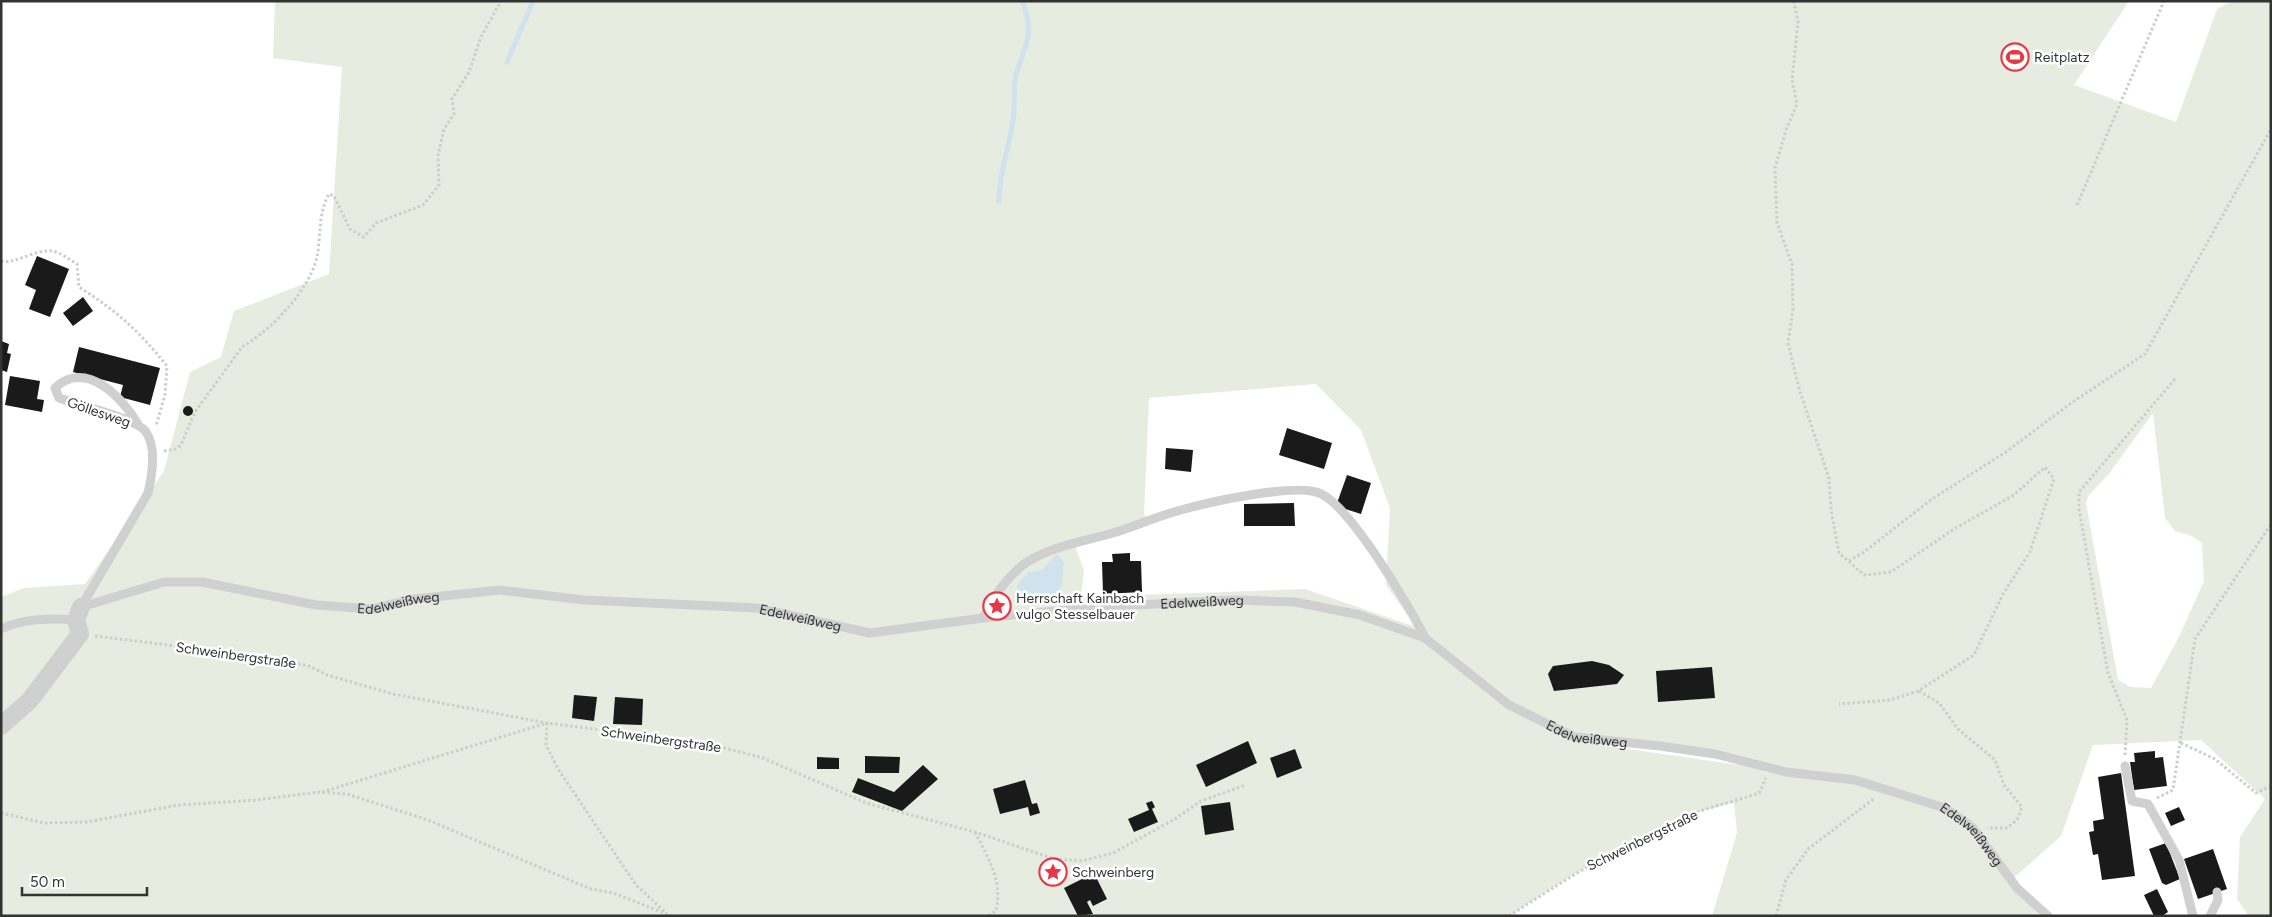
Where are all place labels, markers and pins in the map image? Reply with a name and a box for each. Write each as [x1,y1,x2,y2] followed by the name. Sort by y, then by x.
[2000,42,2030,72] sports icon: Reitplatz
[2034,49,2090,66] place label: Reitplatz
[1016,590,1144,623] place label: Herrschaft Kainbach vulgo Stesselbauer
[982,591,1012,621] place icon: Herrschaft Kainbach vulgo Stesselbauer
[1038,857,1068,887] place icon: Schweinberg
[1072,864,1154,881] place label: Schweinberg

